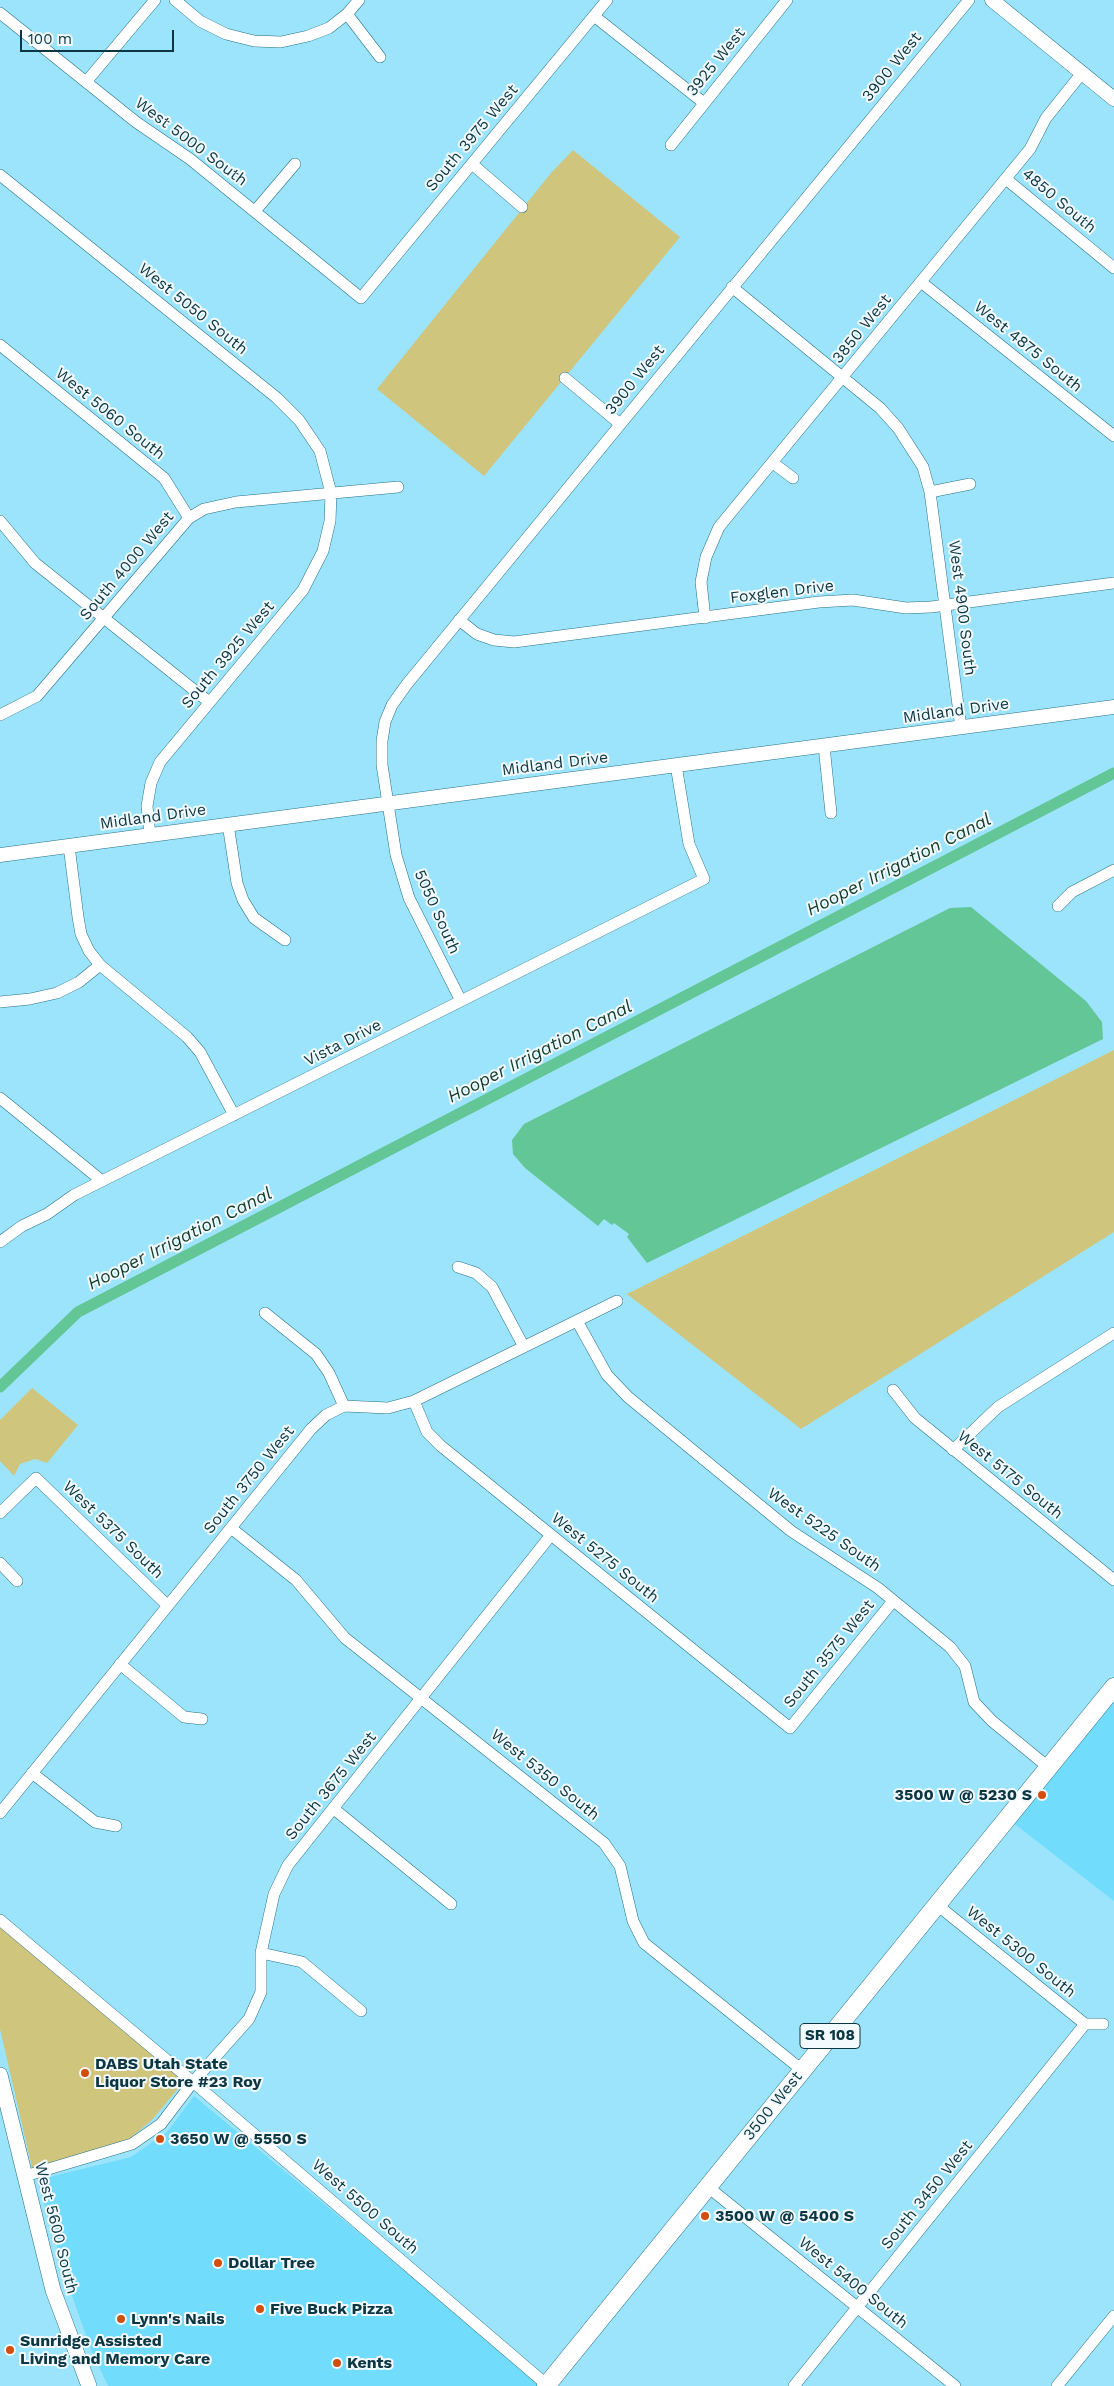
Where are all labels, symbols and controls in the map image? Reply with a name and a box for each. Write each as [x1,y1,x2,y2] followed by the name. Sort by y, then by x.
[22,20,176,52] scale bar
[683,24,749,100] street label: 3925 West
[858,28,926,106] street label: 3900 West
[28,30,72,48] text: 100 m
[422,81,522,195] street label: South 3975 West
[131,94,251,190] street label: West 5000 South
[1018,164,1100,238] street label: 4850 South
[135,259,251,359] street label: West 5050 South
[828,291,896,367] street label: 3850 West
[970,297,1086,397] street label: West 4875 South
[601,341,669,419] street label: 3900 West
[51,364,169,464] street label: West 5060 South
[76,508,178,624] street label: South 4000 West
[944,539,980,677] street label: West 4900 South
[729,576,835,608] street label: Foxglen Drive
[177,597,279,713] street label: South 3925 West
[902,694,1010,728] street label: Midland Drive
[501,748,609,780] street label: Midland Drive
[99,800,207,834] street label: Midland Drive
[803,809,995,921] water label: Hooper Irrigation Canal
[410,867,464,957] street label: 5050 South
[444,996,636,1108] water label: Hooper Irrigation Canal
[301,1015,385,1071] street label: Vista Drive
[84,1183,276,1295] water label: Hooper Irrigation Canal
[200,1422,298,1538] street label: South 3750 West
[953,1427,1067,1523] street label: West 5175 South
[59,1477,167,1583] street label: West 5375 South
[764,1484,884,1576] street label: West 5225 South
[547,1509,663,1607] street label: West 5275 South
[780,1596,878,1712] street label: South 3575 West
[487,1725,603,1825] street label: West 5350 South
[281,1728,381,1844] street label: South 3675 West
[894,1785,1032,1805] place label: 3500 W @ 5230 S
[1036,1789,1048,1801] marker: 3500 W @ 5230 S
[963,1902,1079,2002] street label: West 5300 South
[800,2024,860,2048] road number: SR 108
[95,2054,261,2092] place label: DABS Utah State Liquor Store #23 Roy
[79,2067,91,2079] marker: DABS Utah State Liquor Store #23 Roy
[739,2068,807,2144] street label: 3500 West
[170,2129,307,2149] place label: 3650 W @ 5550 S
[154,2133,166,2145] marker: 3650 W @ 5550 S
[877,2137,977,2253] street label: South 3450 West
[308,2155,422,2259] street label: West 5500 South
[30,2160,82,2296] street label: West 5600 South
[715,2206,854,2226] place label: 3500 W @ 5400 S
[699,2210,711,2222] marker: 3500 W @ 5400 S
[794,2233,912,2333] street label: West 5400 South
[228,2253,315,2273] place label: Dollar Tree
[212,2257,224,2269] marker: Dollar Tree
[270,2299,393,2319] place label: Five Buck Pizza
[254,2303,266,2315] marker: Five Buck Pizza
[131,2309,225,2329] place label: Lynn's Nails
[115,2313,127,2325] marker: Lynn's Nails
[20,2331,210,2369] place label: Sunridge Assisted Living and Memory Care
[4,2344,16,2356] marker: Sunridge Assisted Living and Memory Care
[347,2353,392,2373] place label: Kents
[331,2357,343,2369] marker: Kents

